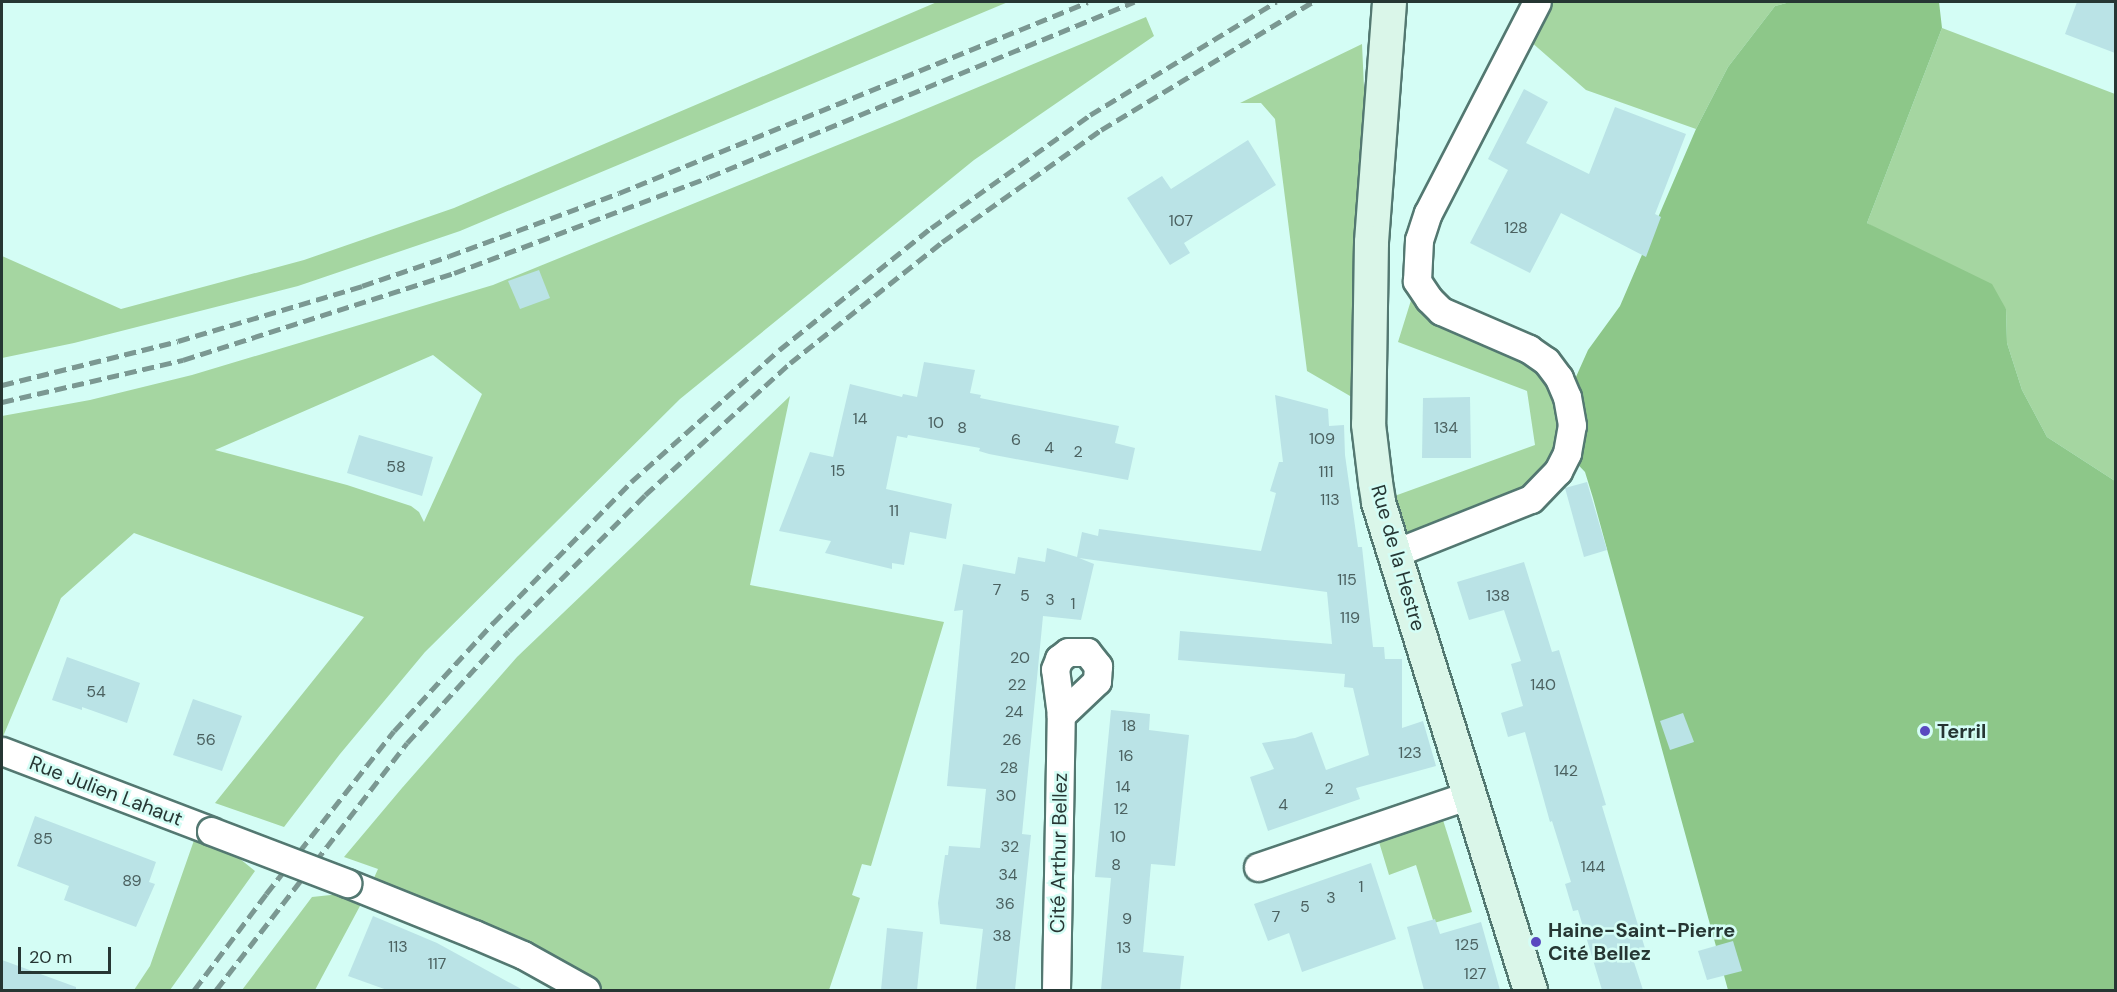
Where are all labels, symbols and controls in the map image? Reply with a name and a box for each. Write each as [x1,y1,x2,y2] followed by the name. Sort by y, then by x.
[1169,211,1193,231] house number: 107
[1504,218,1528,238] house number: 128
[853,409,867,429] house number: 14
[928,413,944,433] house number: 10
[957,418,967,438] house number: 8
[1434,418,1458,438] house number: 134
[1309,429,1335,449] house number: 109
[1011,430,1021,450] house number: 6
[1044,438,1054,458] house number: 4
[1073,442,1083,462] house number: 2
[386,457,406,477] house number: 58
[831,461,845,481] house number: 15
[1319,462,1333,482] house number: 111
[1366,482,1430,634] street label: Rue de la Hestre
[1320,490,1340,510] house number: 113
[889,501,899,521] house number: 11
[1337,570,1357,590] house number: 115
[993,580,1001,600] house number: 7
[1020,586,1030,606] house number: 5
[1486,586,1510,606] house number: 138
[1045,590,1055,610] house number: 3
[1071,594,1075,614] house number: 1
[1340,608,1360,628] house number: 119
[1010,648,1030,668] house number: 20
[1008,675,1026,695] house number: 22
[1530,675,1556,695] house number: 140
[86,682,106,702] house number: 54
[1005,702,1023,722] house number: 24
[1122,716,1136,736] house number: 18
[1937,719,1986,743] place label: Terril
[1918,724,1932,738] marker: Terril
[196,730,216,750] house number: 56
[1002,730,1022,750] house number: 26
[1398,743,1422,763] house number: 123
[1118,746,1134,766] house number: 16
[26,751,186,831] street label: Rue Julien Lahaut
[1000,758,1018,778] house number: 28
[1554,761,1578,781] house number: 142
[1046,773,1072,933] street label: Cité Arthur Bellez
[1116,777,1130,797] house number: 14
[1324,779,1334,799] house number: 2
[996,786,1016,806] house number: 30
[1278,795,1288,815] house number: 4
[1114,799,1128,819] house number: 12
[1110,827,1126,847] house number: 10
[33,829,53,849] house number: 85
[1001,837,1019,857] house number: 32
[1111,855,1121,875] house number: 8
[1581,857,1605,877] house number: 144
[998,865,1018,885] house number: 34
[122,871,142,891] house number: 89
[1359,877,1363,897] house number: 1
[1326,888,1336,908] house number: 3
[995,894,1015,914] house number: 36
[1300,897,1310,917] house number: 5
[1272,907,1280,927] house number: 7
[1122,909,1132,929] house number: 9
[1548,918,1735,965] place label: Haine-Saint-Pierre Cité Bellez
[992,926,1012,946] house number: 38
[21,935,114,973] scale bar
[1455,935,1479,955] house number: 125
[1529,935,1543,949] marker: Haine-Saint-Pierre Cité Bellez
[388,937,408,957] house number: 113
[1117,938,1131,958] house number: 13
[29,945,72,969] text: 20 m
[428,954,446,974] house number: 117
[1464,964,1486,984] house number: 127

